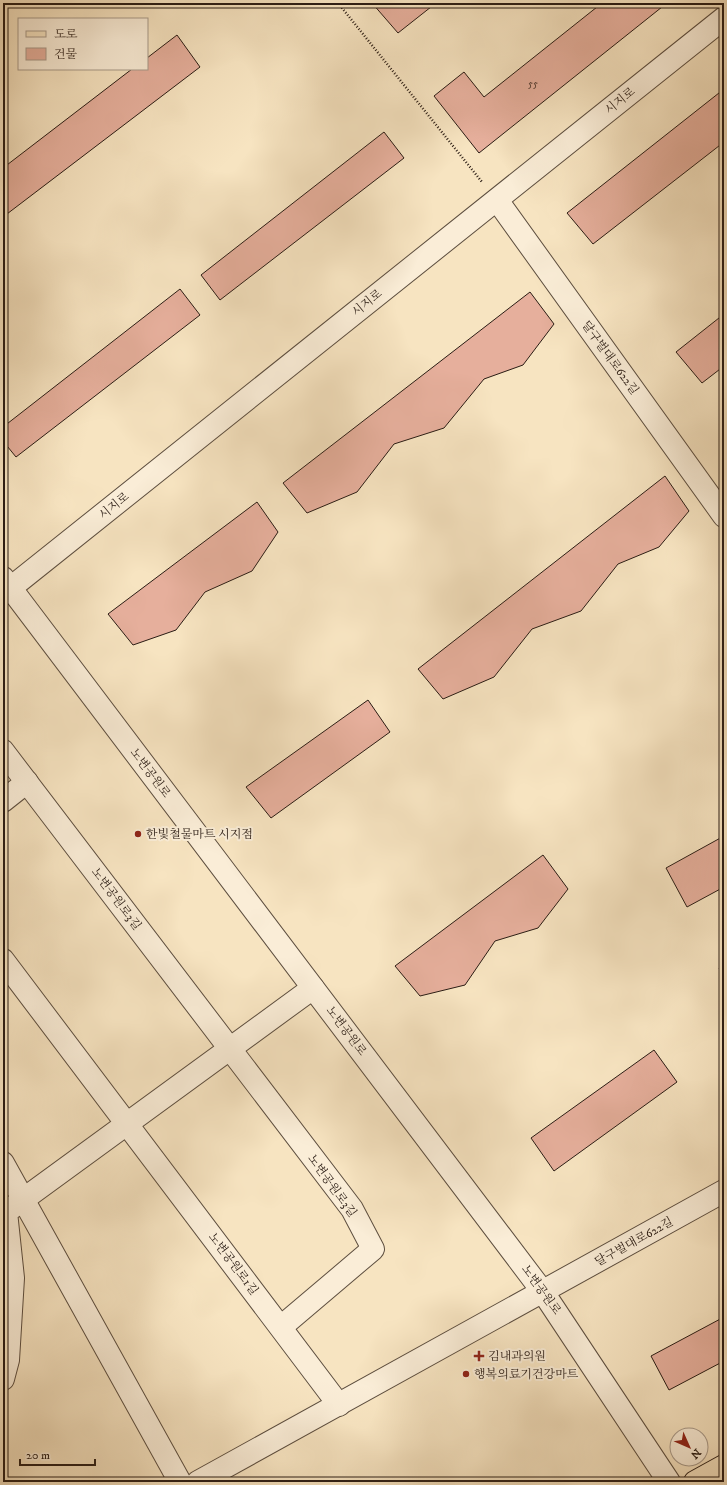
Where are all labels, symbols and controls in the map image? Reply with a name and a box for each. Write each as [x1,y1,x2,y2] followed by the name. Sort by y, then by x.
[18,18,148,70] legend
[54,27,78,42] text: 도로
[54,47,78,62] text: 건물
[528,78,538,90] house number: 55
[602,84,639,118] street label: 시지로
[349,286,386,320] street label: 시지로
[578,318,642,398] street label: 달구벌대로622길
[96,489,133,523] street label: 시지로
[127,745,174,801] street label: 노변공원로
[146,827,253,842] place label: 한빛철물마트 시지점
[133,829,143,839] marker: 한빛철물마트 시지점
[88,865,144,933] street label: 노변공원로3길
[323,1003,370,1059] street label: 노변공원로
[304,1152,360,1220] street label: 노변공원로3길
[592,1214,676,1270] street label: 달구벌대로622길
[205,1230,261,1298] street label: 노변공원로1길
[518,1262,564,1318] street label: 노변공원로
[488,1349,546,1364] place label: 김내과의원
[473,1350,485,1362] marker: 김내과의원
[474,1367,579,1382] place label: 행복의료기건강마트
[461,1369,471,1379] marker: 행복의료기건강마트
[669,1427,709,1467] north arrow
[20,1441,95,1467] scale bar
[687,1445,704,1462] text: N
[26,1448,50,1463] text: 20 m

